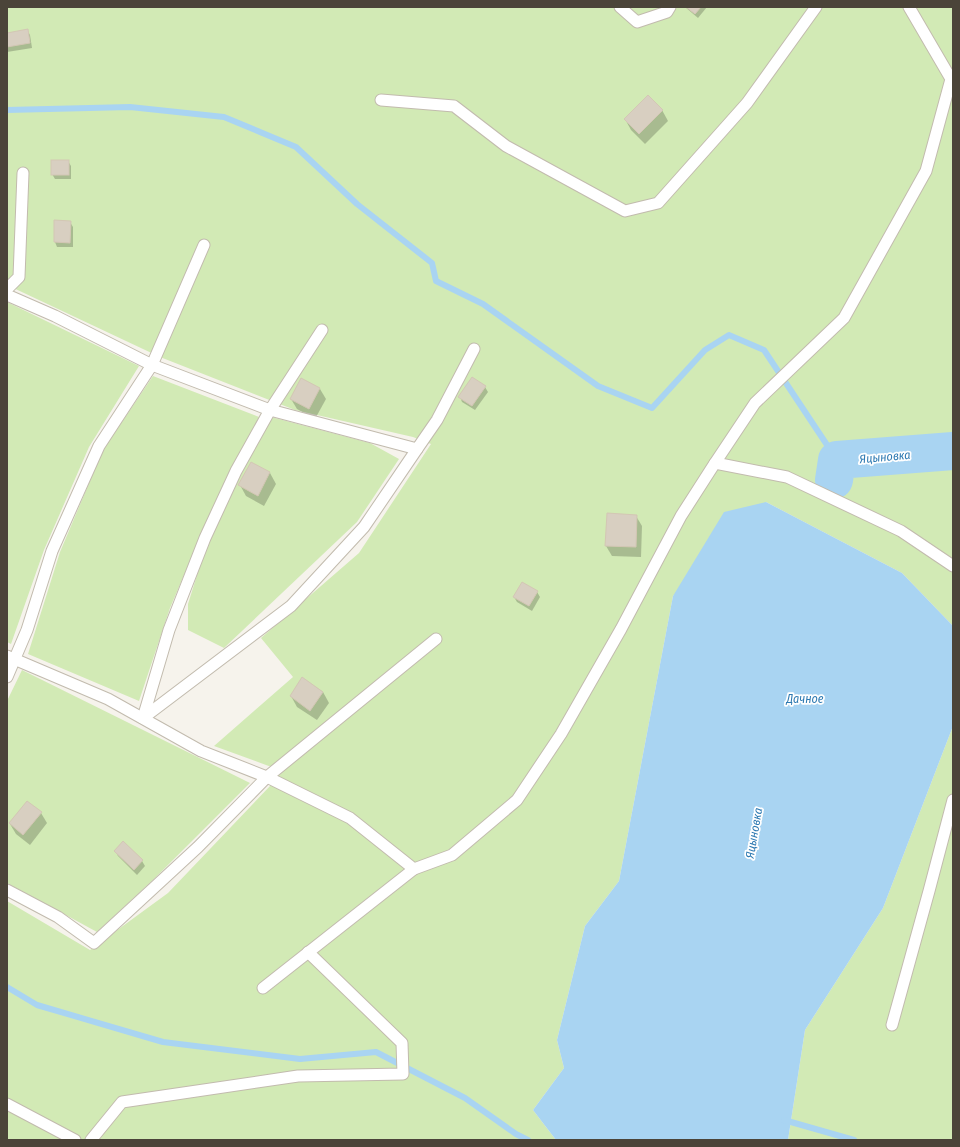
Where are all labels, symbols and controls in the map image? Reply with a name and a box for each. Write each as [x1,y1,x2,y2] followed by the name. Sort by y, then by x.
[858,448,911,466] water label: Яцыновка
[785,692,824,706] water label: Дачное
[742,807,765,860] water label: Яцыновка

